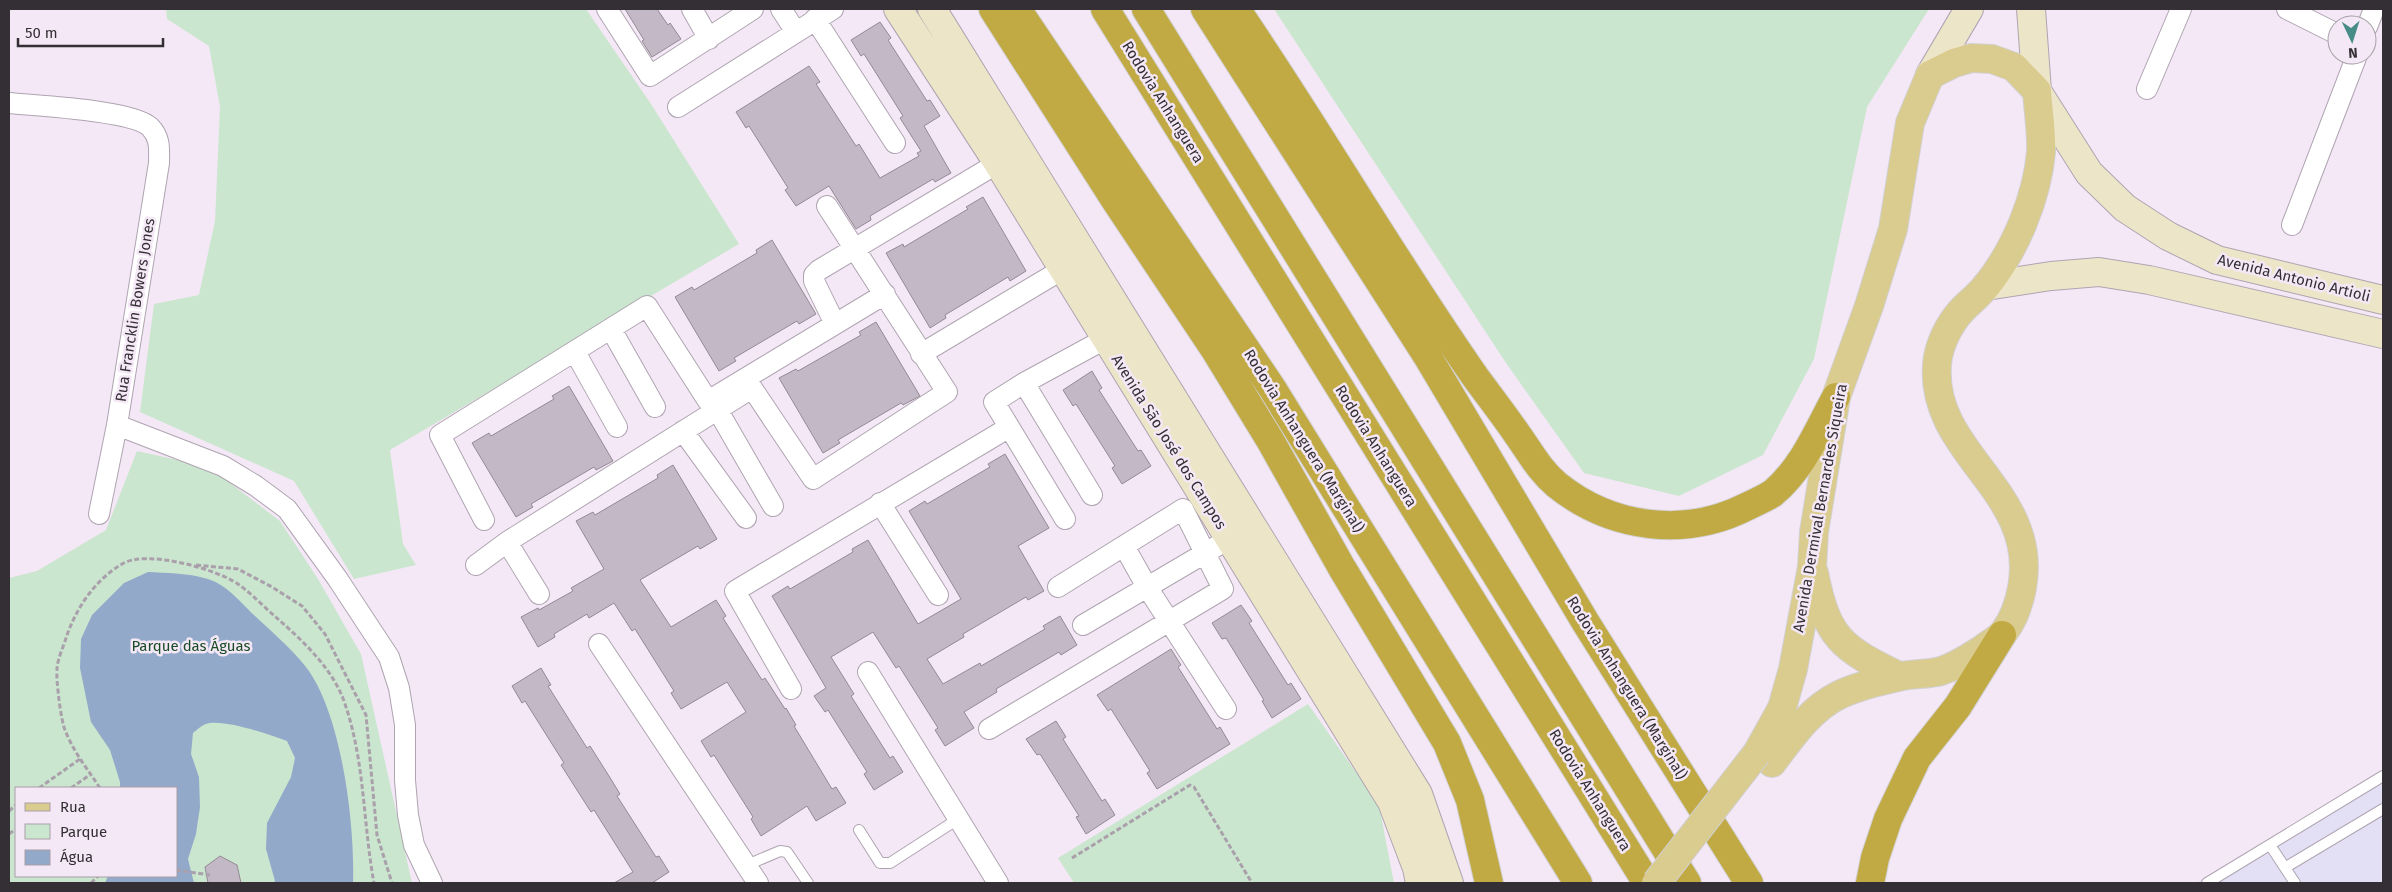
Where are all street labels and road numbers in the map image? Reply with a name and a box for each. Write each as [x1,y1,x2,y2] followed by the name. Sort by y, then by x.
[1118,38,1208,166] street label: Rodovia Anhanguera
[112,217,158,403] street label: Rua Francklin Bowers Jones
[2216,250,2372,306] street label: Avenida Antonio Artioli
[1240,346,1368,536] street label: Rodovia Anhanguera (Marginal)
[1108,351,1230,533] street label: Avenida São José dos Campos
[1331,382,1421,510] street label: Rodovia Anhanguera
[1789,382,1851,634] street label: Avenida Dermival Bernardes Siqueira
[1563,593,1691,783] street label: Rodovia Anhanguera (Marginal)
[1545,726,1635,854] street label: Rodovia Anhanguera

